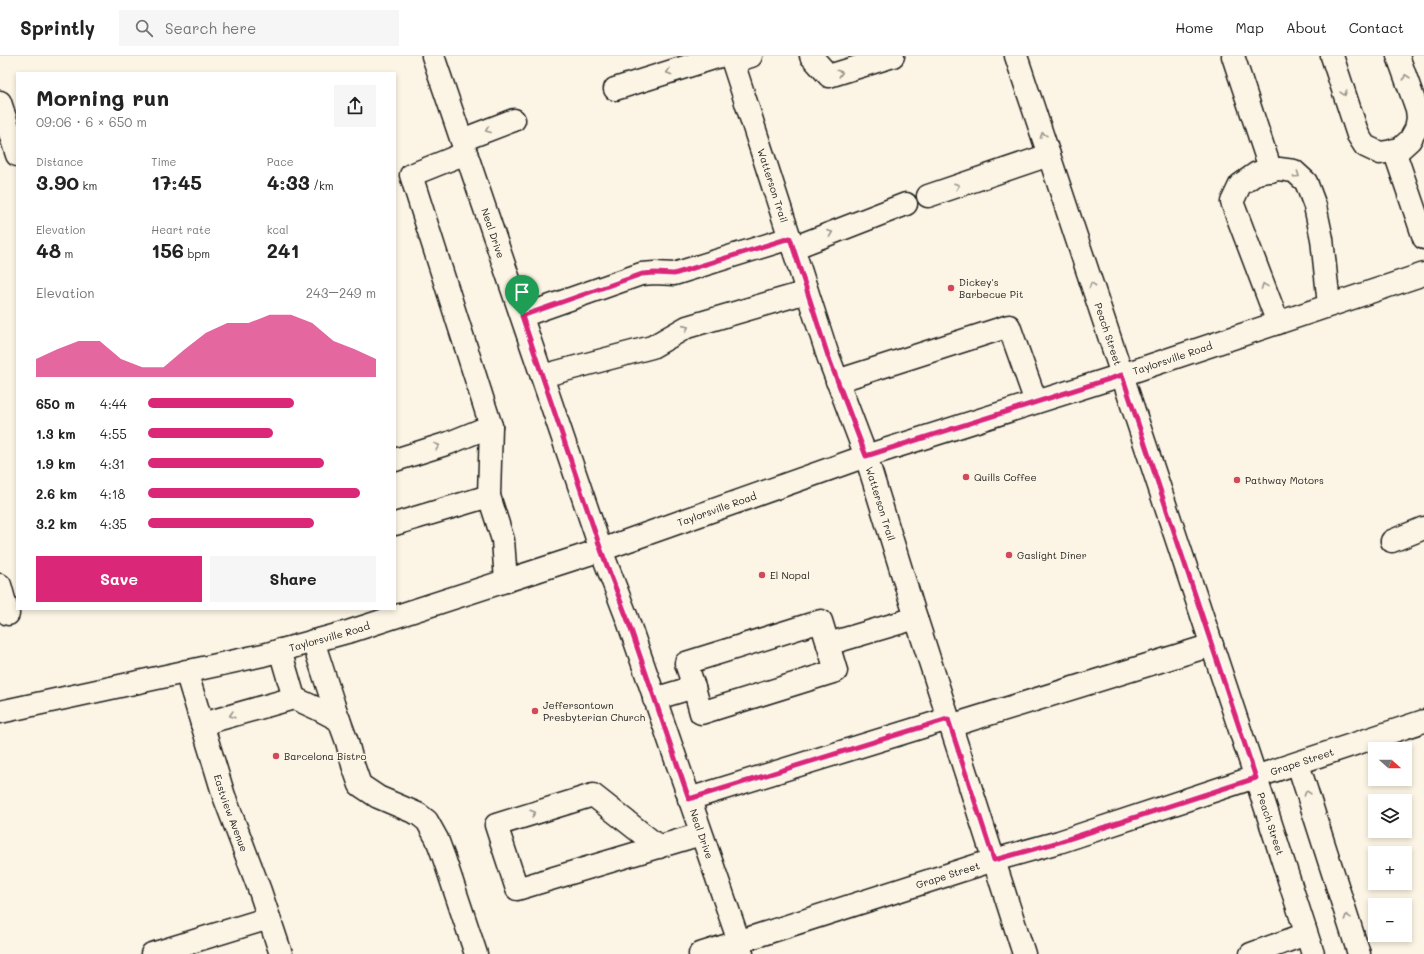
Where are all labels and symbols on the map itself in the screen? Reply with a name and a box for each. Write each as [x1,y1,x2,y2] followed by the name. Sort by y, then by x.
[666,67,673,76] one-way arrow
[836,69,843,78] one-way arrow
[1402,74,1410,81] one-way arrow
[1340,89,1348,96] one-way arrow
[485,126,492,134] one-way arrow
[1039,131,1047,138] one-way arrow
[754,147,791,224] street label: Watterson Trail
[1293,170,1300,177] one-way arrow
[954,182,961,191] one-way arrow
[478,206,508,260] street label: Neal Drive
[826,230,833,238] one-way arrow
[505,275,539,316] pin
[959,275,1023,301] place label: Dickey's Barbecue Pit
[1088,282,1097,289] one-way arrow
[946,283,956,293] marker: Dickey's Barbecue Pit
[1260,283,1268,290] one-way arrow
[1091,301,1125,367] street label: Peach Street
[682,325,689,333] one-way arrow
[1131,338,1214,378] street label: Taylorsville Road
[434,443,441,451] one-way arrow
[863,465,899,542] street label: Watterson Trail
[974,470,1037,484] place label: Quills Coffee
[961,472,971,482] marker: Quills Coffee
[1245,473,1324,487] place label: Pathway Motors
[1232,475,1242,485] marker: Pathway Motors
[675,488,758,529] street label: Taylorsville Road
[1017,548,1087,562] place label: Gaslight Diner
[1004,550,1014,560] marker: Gaslight Diner
[770,568,810,582] place label: El Nopal
[757,570,767,580] marker: El Nopal
[288,618,371,655] street label: Taylorsville Road
[543,698,646,724] place label: Jeffersontown Presbyterian Church
[530,706,540,716] marker: Jeffersontown Presbyterian Church
[228,710,235,719] one-way arrow
[1368,742,1412,786] north arrow
[1268,744,1335,779] street label: Grape Street
[284,749,366,763] place label: Barcelona Bistro
[271,751,281,761] marker: Barcelona Bistro
[211,773,251,854] street label: Eastview Avenue
[1304,790,1312,797] one-way arrow
[1254,791,1288,857] street label: Peach Street
[687,807,717,861] street label: Neal Drive
[529,809,536,818] one-way arrow
[914,858,981,892] street label: Grape Street
[1343,914,1352,921] one-way arrow

